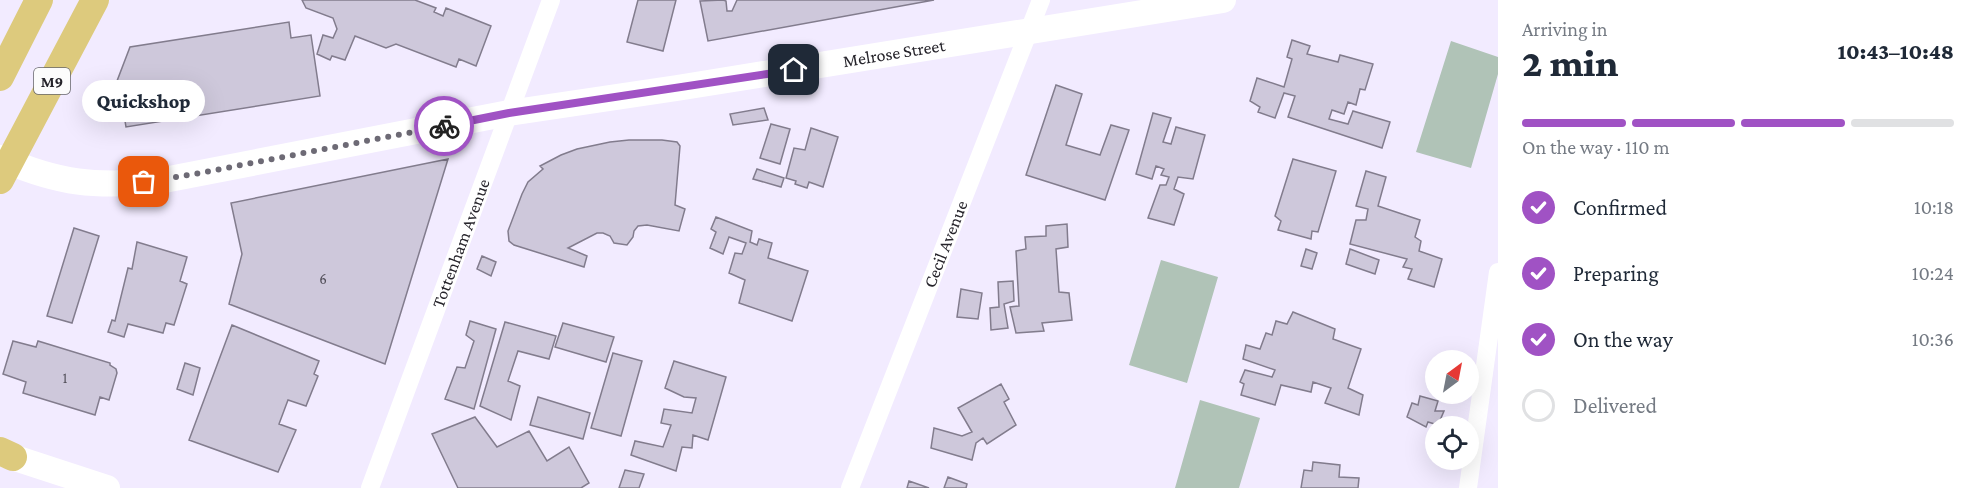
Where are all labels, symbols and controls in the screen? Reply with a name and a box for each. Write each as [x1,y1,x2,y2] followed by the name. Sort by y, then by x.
[1522,18,1607,40] text: Arriving in
[841,35,947,71] street label: Melrose Street
[1837,39,1954,64] text: 10:43–10:48
[1522,41,1618,84] text: 2 min
[768,44,819,95] pin
[777,53,810,86] icon: home
[34,68,70,94] road number: M9
[82,80,206,122] callout: Quickshop
[97,90,190,112] text: Quickshop
[414,96,474,156] courier
[428,110,461,143] icon: bike
[1522,136,1669,158] text: On the way · 110 m
[118,156,169,207] pin
[127,165,160,198] icon: bag
[428,176,494,311] street label: Tottenham Avenue
[1522,191,1555,224] icon: check
[1573,195,1667,220] text: Confirmed
[1914,196,1954,218] text: 10:18
[919,198,972,290] street label: Cecil Avenue
[1522,257,1555,290] icon: check
[1573,261,1659,286] text: Preparing
[1912,262,1954,284] text: 10:24
[319,271,327,287] house number: 6
[1522,323,1555,356] icon: check
[1573,327,1673,352] text: On the way
[1912,328,1954,350] text: 10:36
[1425,350,1479,404] north arrow
[1425,350,1479,470] map controls
[63,370,68,386] house number: 1
[1573,393,1657,418] text: Delivered
[1425,416,1479,470] button: locate

